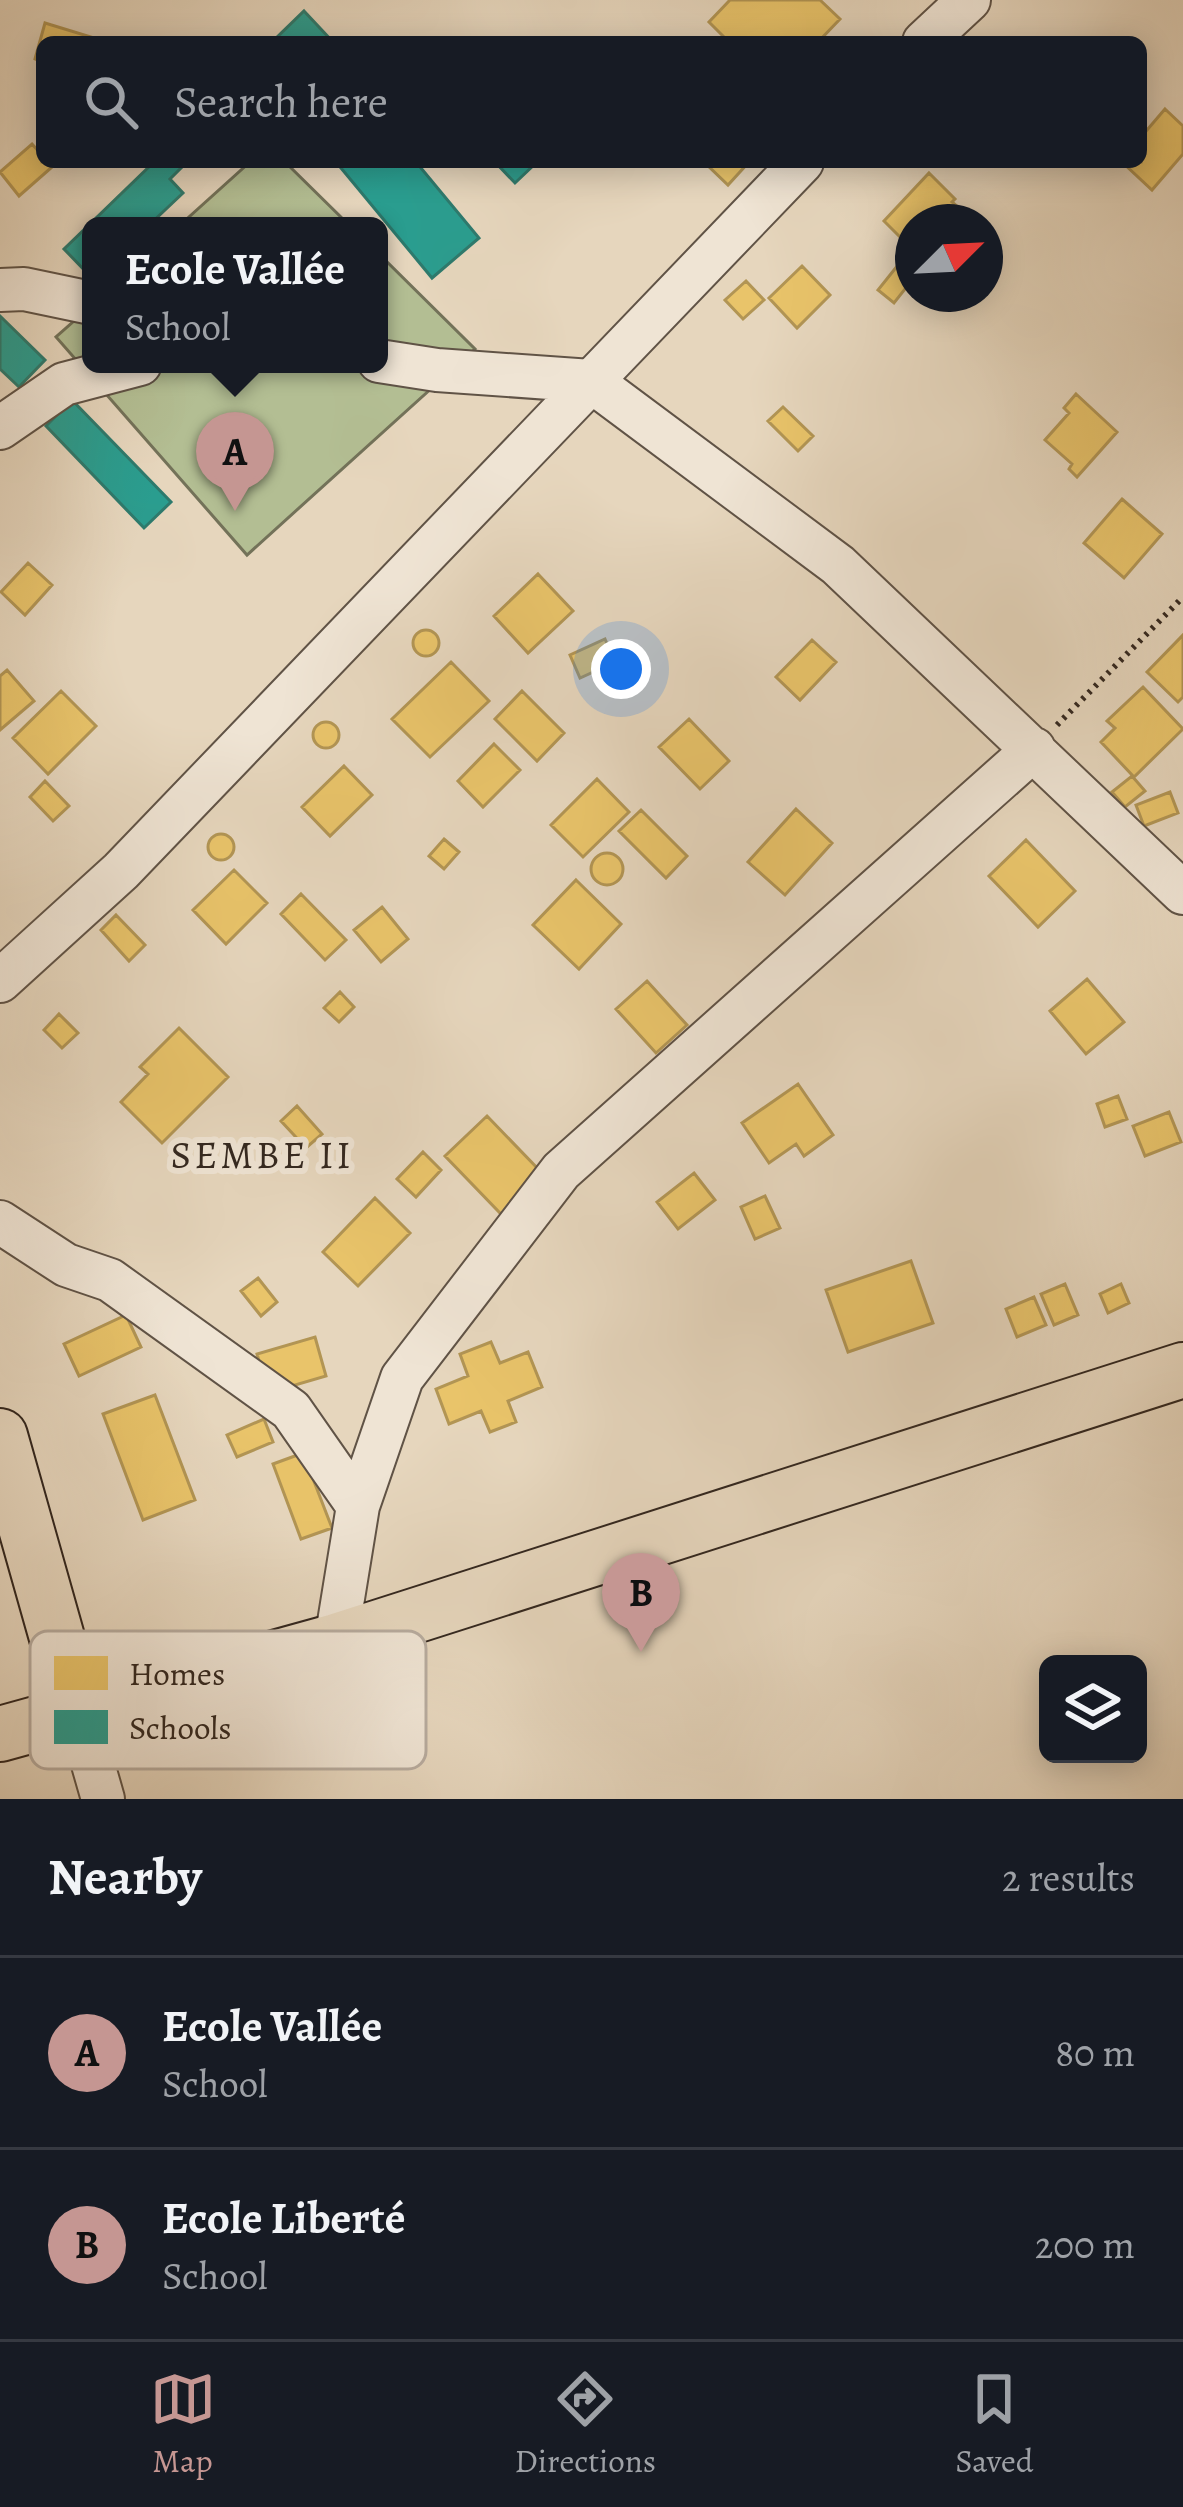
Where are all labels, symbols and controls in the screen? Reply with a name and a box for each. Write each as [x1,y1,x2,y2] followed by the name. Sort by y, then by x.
[36,36,1147,168] search box
[78,69,144,135] icon: search
[174,71,388,133] text: Search here
[895,204,1003,312] north arrow
[82,217,388,373] popup
[125,238,345,300] text: Ecole Vallée
[125,300,230,353] text: School
[196,412,274,511] pin: A
[591,639,651,699] your location
[171,1128,353,1181] district label: SEMBE II
[602,1553,680,1652] pin: B
[30,1631,426,1769] legend
[129,1651,225,1696] text: Homes
[1039,1655,1147,1763] map controls
[1039,1655,1147,1763] button: layers
[129,1705,232,1750] text: Schools
[48,1842,202,1912] text: Nearby
[1002,1851,1135,1904] text: 2 results
[162,1995,382,2057] text: Ecole Vallée
[75,2026,99,2079] text: A
[1055,2026,1135,2079] text: 80 m
[162,2057,268,2110] text: School
[162,2187,406,2249] text: Ecole Liberté
[75,2218,99,2271] text: B
[1035,2218,1135,2271] text: 200 m
[162,2249,268,2302] text: School
[150,2366,216,2483] tab: Map
[515,2366,656,2483] tab: Directions
[955,2366,1033,2483] tab: Saved

